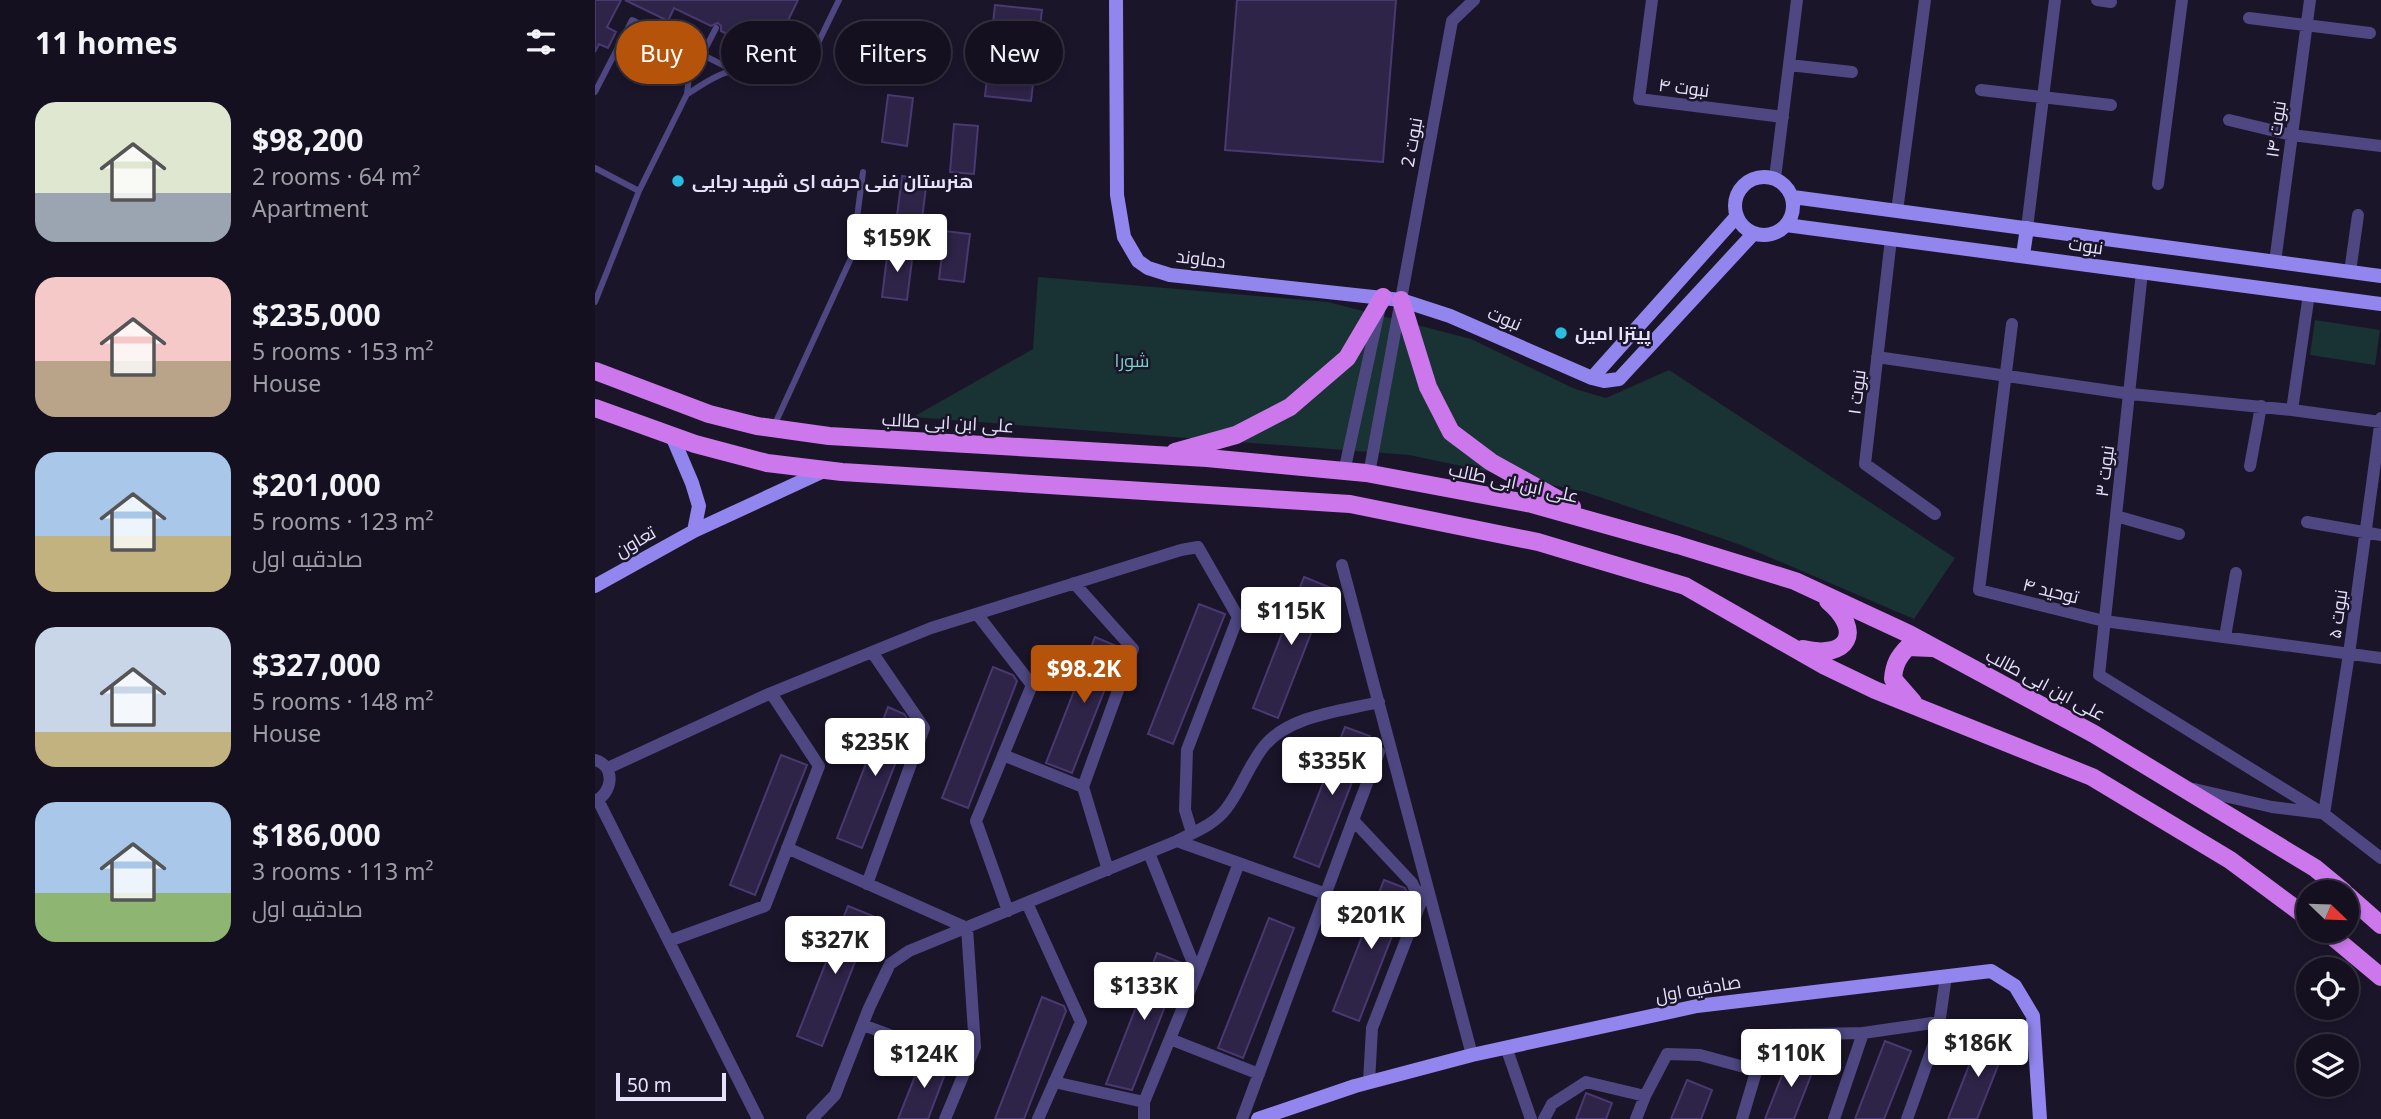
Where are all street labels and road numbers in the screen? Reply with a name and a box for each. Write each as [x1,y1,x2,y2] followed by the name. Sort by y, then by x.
[1657,72,1711,102] street label: نبوت ۴
[2259,99,2291,159] street label: نبوت ۱۴
[1395,115,1427,169] street label: نبوت 2
[2067,231,2105,259] street label: نبوت
[1175,243,1227,273] street label: دماوند
[1484,300,1526,336] street label: نبوت
[1841,368,1871,416] street label: نبوت ۱
[881,407,1015,437] street label: علی ابن ابی طالب
[2089,444,2119,498] street label: نبوت ۳
[1447,457,1581,507] street label: علی ابن ابی طالب
[610,520,660,562] street label: تعاون
[2021,571,2082,609] street label: توحید ۴
[2322,588,2352,640] street label: نبوت ۵
[1982,642,2110,726] street label: علی ابن ابی طالب
[1653,969,1743,1007] street label: صادقیه اول

